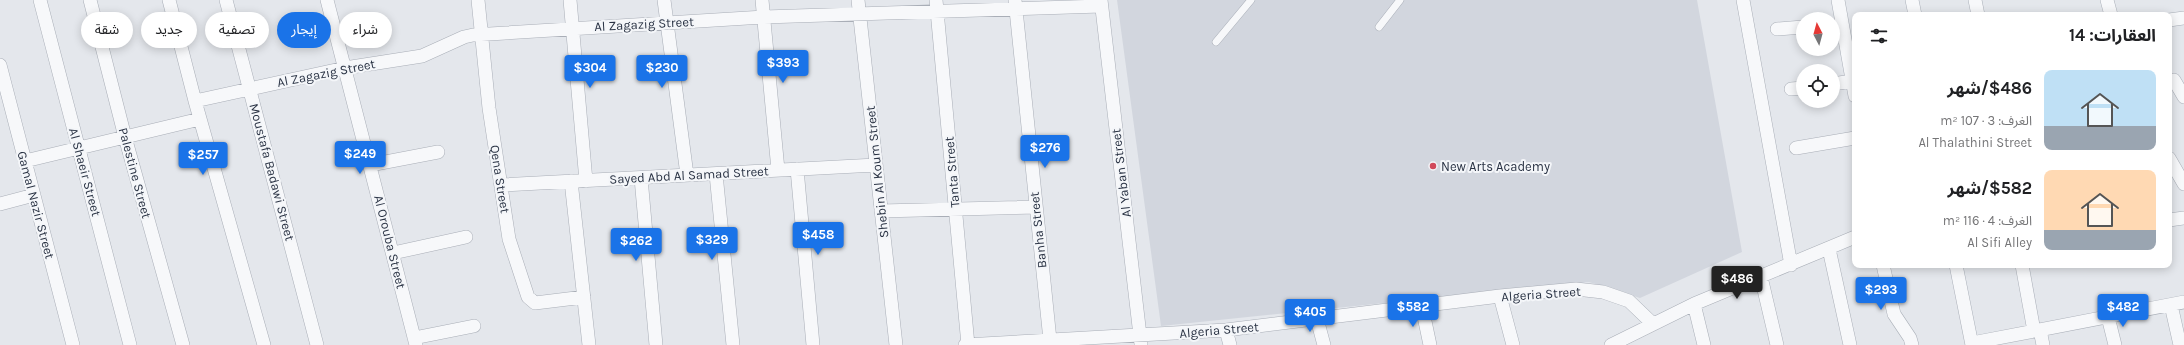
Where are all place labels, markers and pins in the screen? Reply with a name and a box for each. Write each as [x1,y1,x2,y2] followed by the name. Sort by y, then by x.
[759,50,807,84] pin: $393
[566,55,614,89] pin: $304
[638,55,686,89] pin: $230
[1021,135,1069,169] pin: $276
[336,141,384,175] pin: $249
[179,142,227,176] pin: $257
[1441,159,1550,174] place label: New Arts Academy
[1428,161,1438,171] marker: New Arts Academy
[794,222,842,256] pin: $458
[688,227,736,261] pin: $329
[612,228,660,262] pin: $262
[1713,266,1761,300] pin: $486
[1857,277,1905,311] pin: $293
[1389,294,1437,328] pin: $582
[2099,294,2147,328] pin: $482
[1286,299,1334,333] pin: $405

